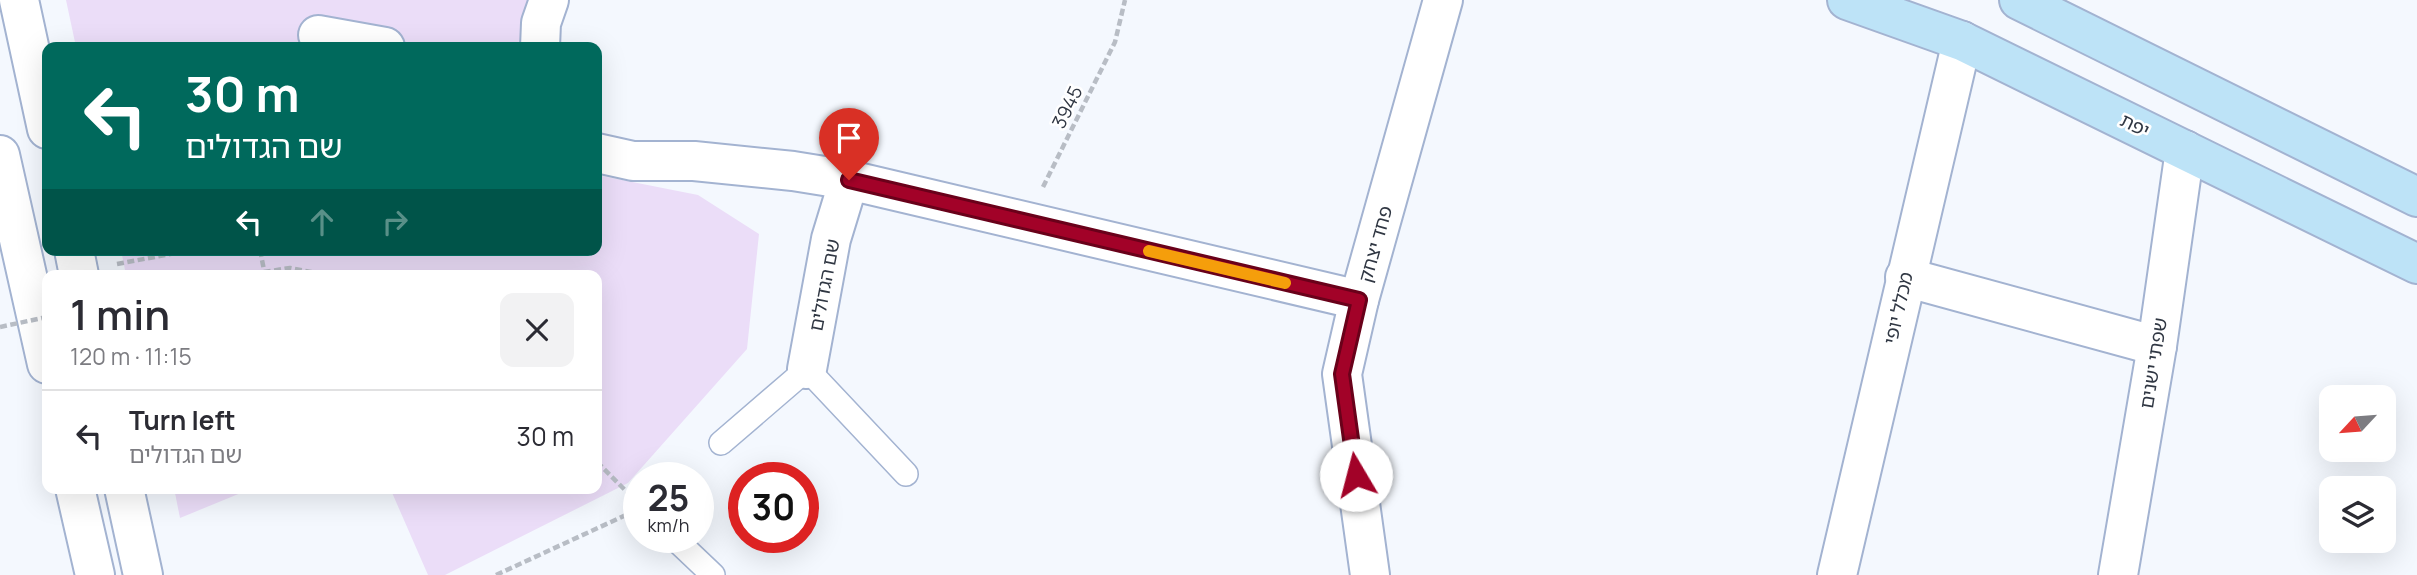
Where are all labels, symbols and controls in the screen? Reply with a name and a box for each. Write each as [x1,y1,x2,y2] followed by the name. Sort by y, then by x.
[185,60,300,127] text: 30 m
[70,70,161,161] icon: left
[1046,81,1088,133] street label: 3945
[2116,107,2154,143] street label: יפת
[819,108,879,180] pin
[830,119,868,157] icon: arrive
[185,124,343,168] text: שם הגדולים
[230,203,268,241] icon: left
[303,203,341,241] icon: ahead
[376,203,414,241] icon: right
[1352,203,1398,285] street label: פחד יצחק
[802,237,846,333] street label: שם הגדולים
[1877,269,1919,347] street label: מכלל יופי
[70,285,170,343] text: 1 min
[500,293,574,367] button: close
[2133,316,2173,410] street label: שפתי ישנים
[70,340,192,372] text: 120 m · 11:15
[2319,385,2396,462] north arrow
[2319,385,2396,553] map controls
[129,402,236,438] text: Turn left
[70,417,108,455] icon: left
[517,418,574,454] text: 30 m
[129,438,242,470] text: שם הגדולים
[1319,438,1393,512] position arrow
[728,462,819,553] speed limit sign: 30
[648,474,689,522] text: 25
[2319,476,2396,553] button: layers
[648,513,689,537] text: km/h

